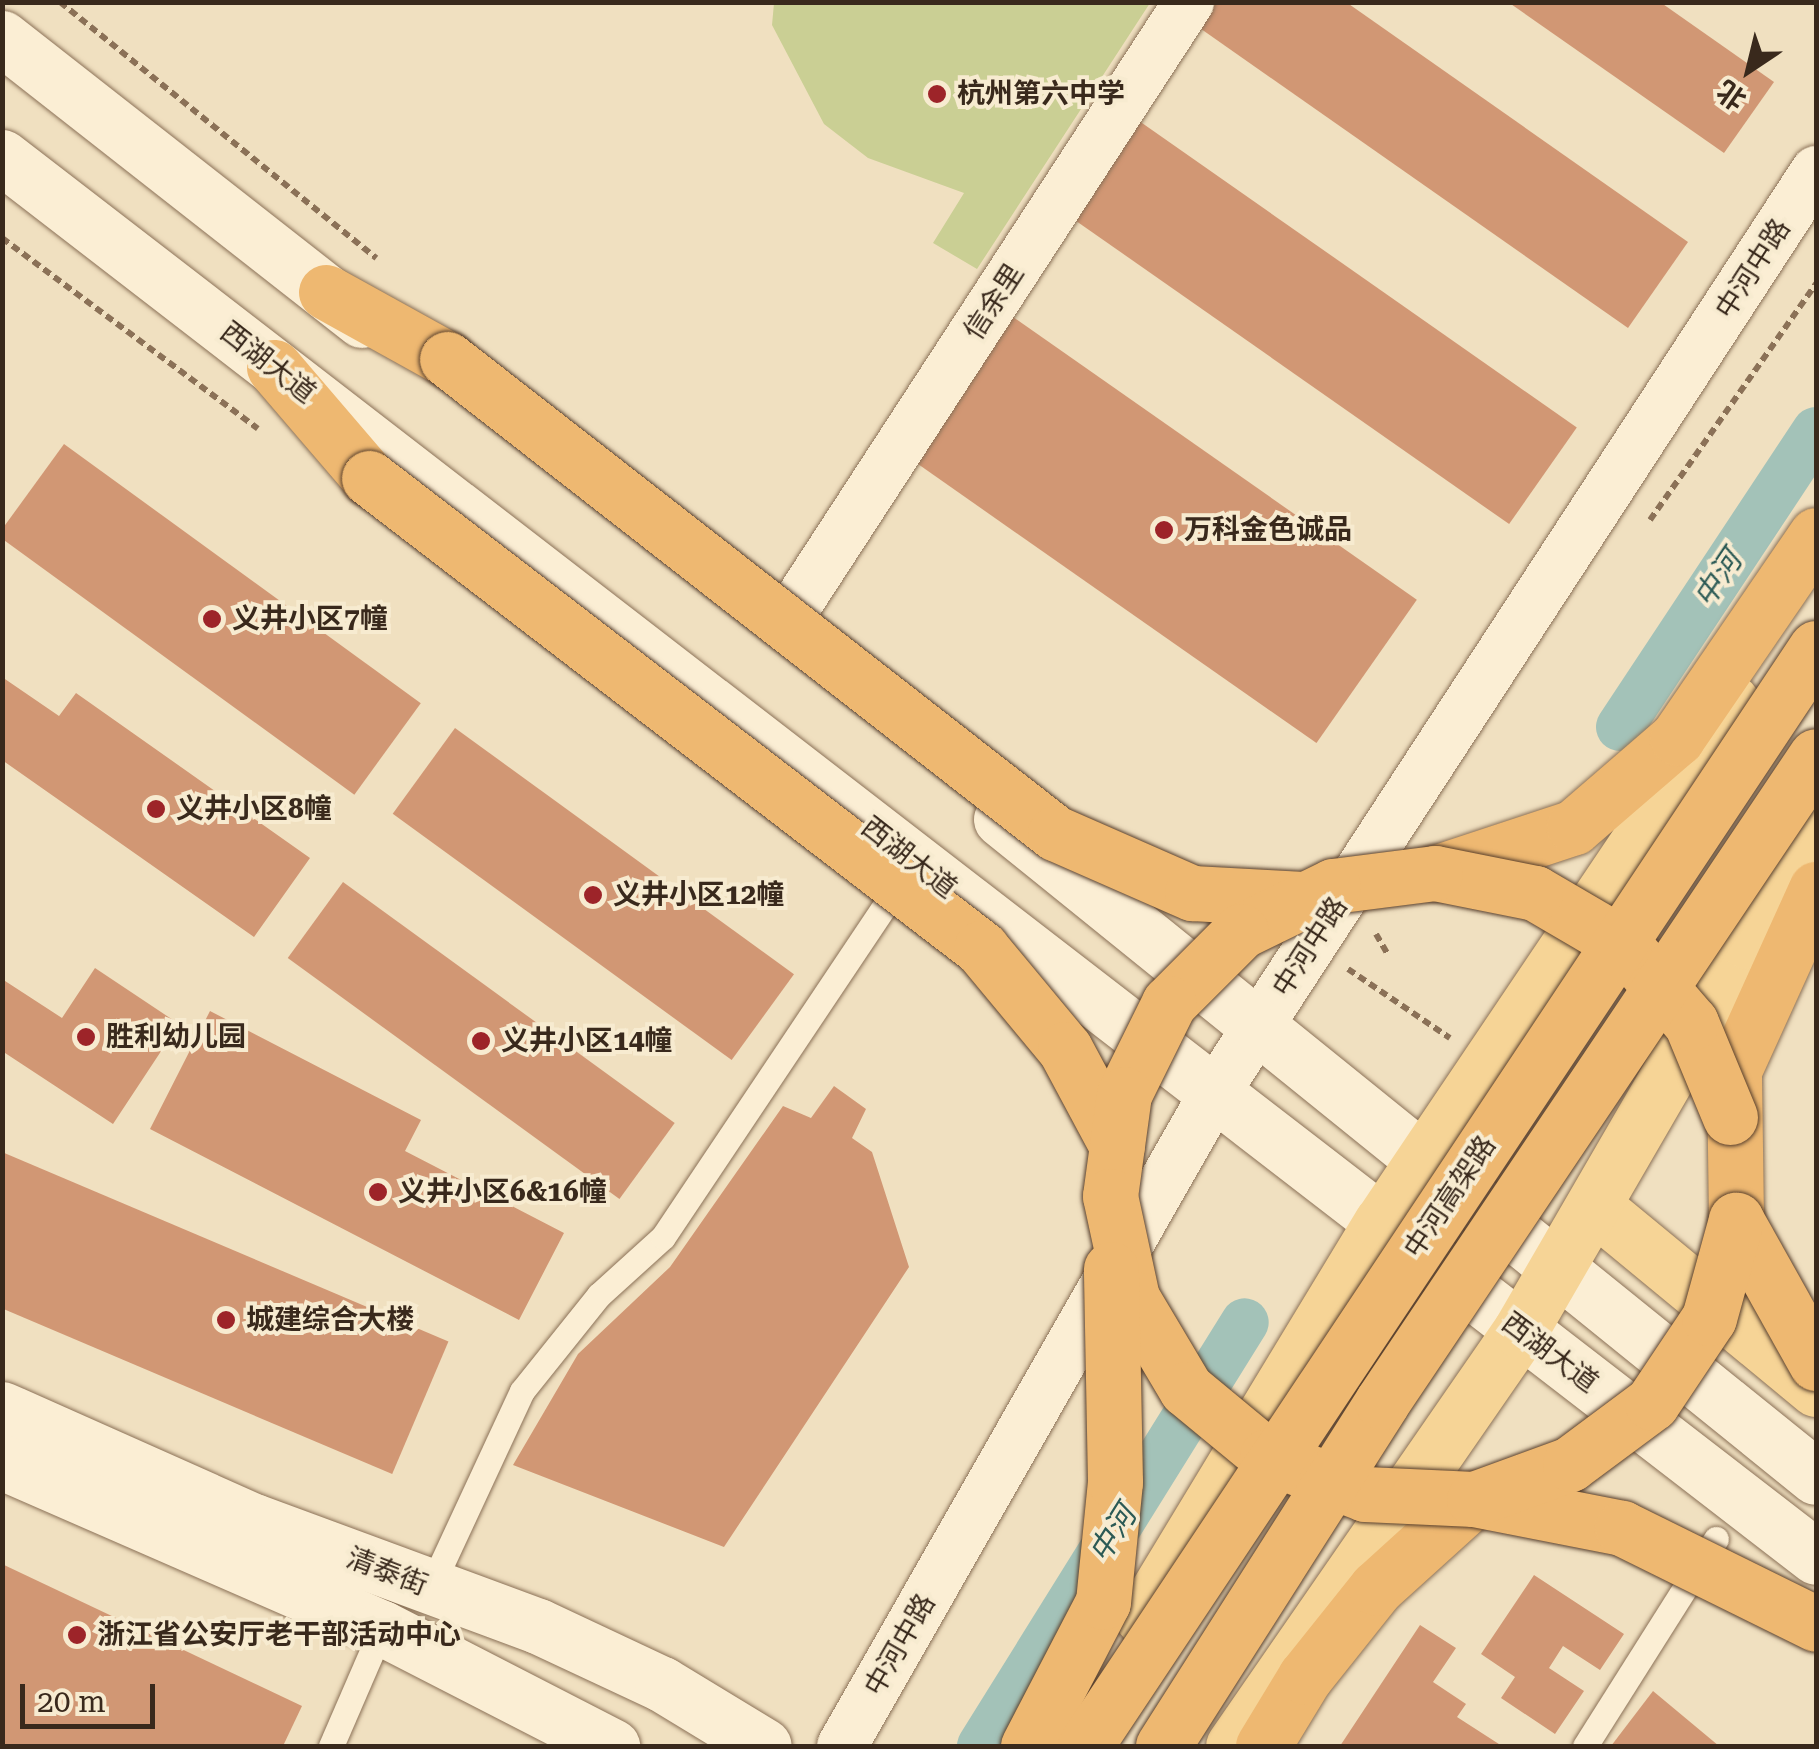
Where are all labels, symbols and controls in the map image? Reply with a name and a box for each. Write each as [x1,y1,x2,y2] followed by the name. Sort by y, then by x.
[1699,20,1799,120] north arrow
[1711,73,1752,117] text: 北
[957,77,1125,111] place label: 杭州第六中学
[926,83,948,105] marker: 杭州第六中学
[1708,213,1798,325] street label: 中河中路
[957,258,1031,346] street label: 信余里
[214,315,322,411] street label: 西湖大道
[1184,513,1352,547] place label: 万科金色诚品
[1153,519,1175,541] marker: 万科金色诚品
[1686,544,1750,614] water label: 中河
[232,602,388,636] place label: 义井小区7幢
[201,608,223,630] marker: 义井小区7幢
[176,792,332,826] place label: 义井小区8幢
[145,798,167,820] marker: 义井小区8幢
[855,810,963,906] street label: 西湖大道
[613,878,784,912] place label: 义井小区12幢
[582,884,604,906] marker: 义井小区12幢
[1265,891,1355,1003] street label: 中河中路
[106,1020,246,1054] place label: 胜利幼儿园
[501,1024,672,1058] place label: 义井小区14幢
[75,1026,97,1048] marker: 胜利幼儿园
[470,1030,492,1052] marker: 义井小区14幢
[1397,1130,1503,1264] street label: 中河高架路
[398,1175,607,1209] place label: 义井小区6&16幢
[367,1181,389,1203] marker: 义井小区6&16幢
[246,1303,414,1337] place label: 城建综合大楼
[1495,1306,1605,1400] street label: 西湖大道
[215,1309,237,1331] marker: 城建综合大楼
[1082,1499,1144,1569] water label: 中河
[342,1541,432,1603] street label: 清泰街
[857,1588,943,1702] street label: 中河中路
[97,1618,461,1652] place label: 浙江省公安厅老干部活动中心
[66,1624,88,1646] marker: 浙江省公安厅老干部活动中心
[25,1664,160,1726] scale bar
[37,1684,106,1719] text: 20 m

